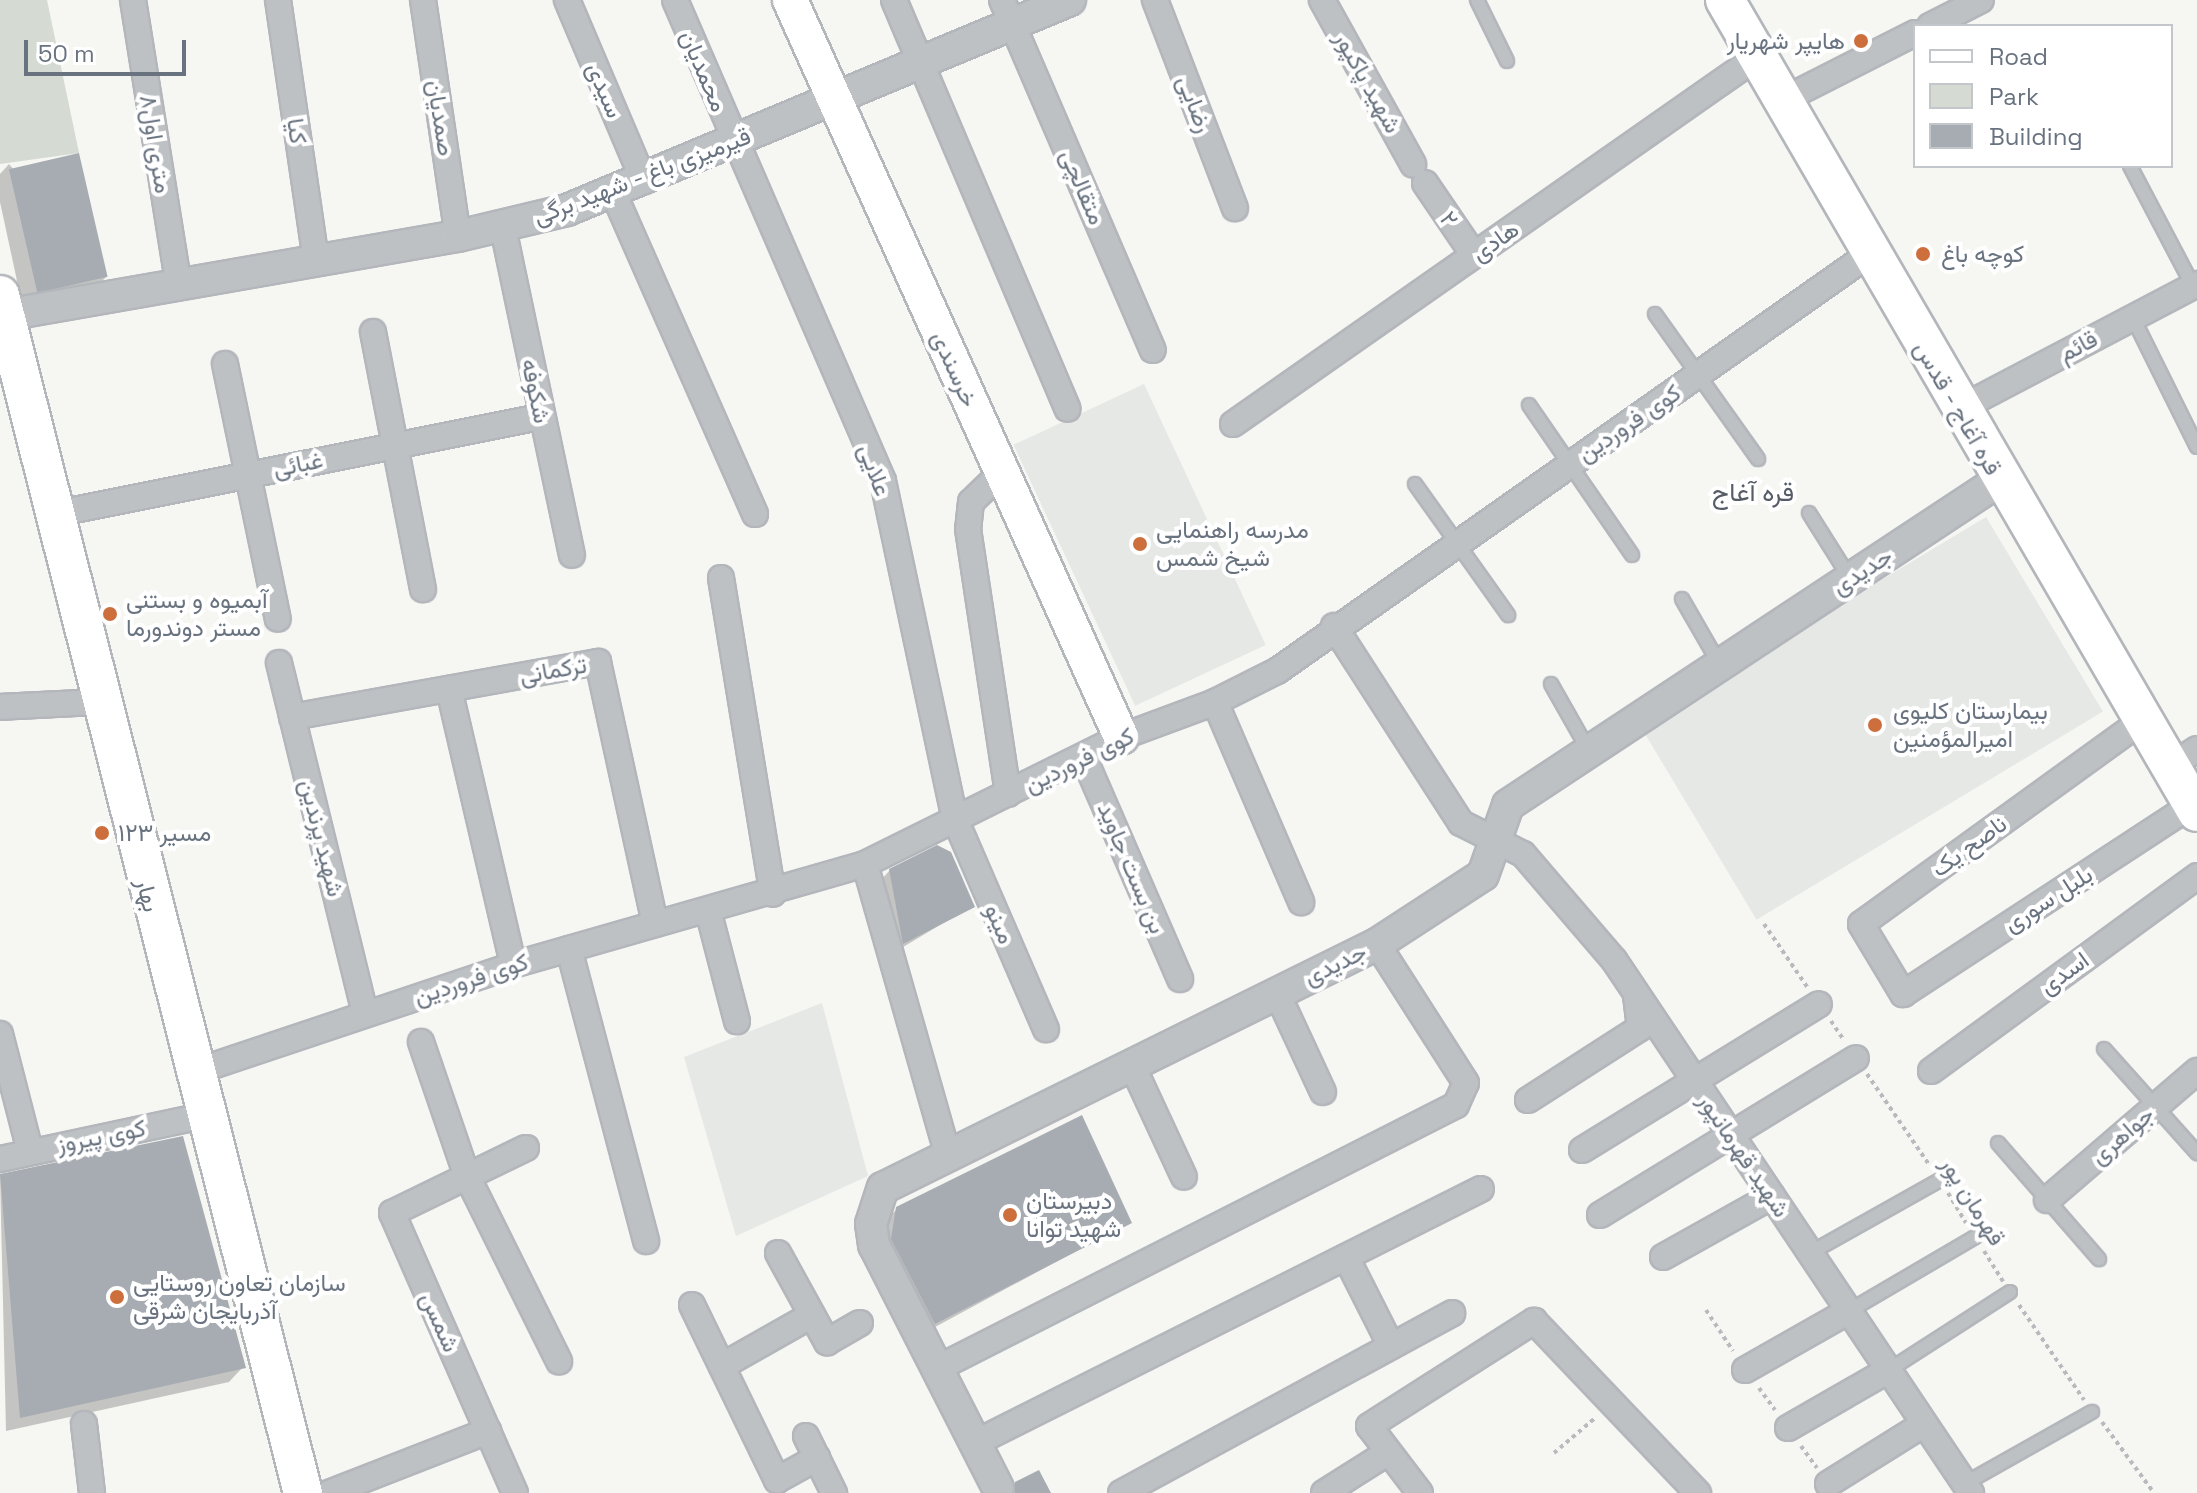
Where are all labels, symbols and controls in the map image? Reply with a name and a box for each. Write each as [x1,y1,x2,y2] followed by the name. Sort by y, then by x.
[28,24,190,74] scale bar
[1913,24,2173,168] legend
[674,26,734,116] street label: محمدیان
[1328,26,1408,138] street label: شهید پاکپور
[1727,27,1845,55] place label: هایپر شهریار
[1852,32,1870,50] marker: هایپر شهریار
[38,38,95,69] text: 50 m
[1989,41,2048,72] text: Road
[581,58,629,122] street label: سیدی
[1171,71,1219,137] street label: رضایی
[421,78,461,158] street label: صمدیان
[1989,81,2039,112] text: Park
[134,93,178,195] street label: ۸متری اول
[281,116,313,146] street label: کیا
[529,121,755,231] street label: قیرمیزی باغ - شهید برگی
[1989,121,2083,152] text: Building
[1054,145,1112,229] street label: متقالچی
[1434,206,1464,232] street label: ۲
[1466,214,1524,268] street label: هادی
[1941,240,2024,268] place label: کوچه باغ
[1912,243,1934,265] marker: کوچه باغ
[2054,324,2102,368] street label: قائم
[926,327,984,411] street label: خرسندی
[1908,335,2008,481] street label: قره آغاج - قدس
[515,356,557,426] street label: شکوفه
[1572,378,1686,468] street label: کوی فروردین
[852,440,898,500] street label: علایی
[271,445,325,483] street label: غبائی
[1712,477,1794,509] district label: قره آغاج
[1156,516,1309,572] place label: مدرسه راهنمایی شیخ شمس
[1131,535,1149,553] marker: مدرسه راهنمایی شیخ شمس
[1826,541,1898,601] street label: جدیدی
[126,586,267,642] place label: آبمیوه و بستنی مستر دوندورما
[101,605,119,623] marker: آبمیوه و بستنی مستر دوندورما
[517,650,589,690] street label: ترکمانی
[1893,697,2048,753] place label: بیمارستان کلیوی امیرالمؤمنین
[1864,714,1886,736] marker: بیمارستان کلیوی امیرالمؤمنین
[1019,721,1139,799] street label: کوی فروردین
[294,776,350,900] street label: شهید پرندین
[1091,798,1173,938] street label: بن بست جاوید
[1926,809,2012,883] street label: ناصح یک
[118,819,211,847] place label: مسیر ۱۲۳
[93,824,111,842] marker: مسیر ۱۲۳
[1998,860,2098,938] street label: بلبل سوری
[130,875,166,915] street label: بهار
[979,900,1021,948] street label: مینو
[1299,937,1371,991] street label: جدیدی
[2034,945,2094,1001] street label: اسدی
[410,947,532,1011] street label: کوی فروردین
[1692,1087,1796,1223] street label: شهید قهرمانپور
[2084,1099,2160,1171] street label: جواهری
[54,1113,148,1159] street label: کوی پیروز
[1934,1151,2012,1251] street label: قهرمان پور
[1026,1187,1121,1243] place label: دبیرستان شهید توانا
[1001,1206,1019,1224] marker: دبیرستان شهید توانا
[133,1269,346,1325] place label: سازمان تعاون روستایی آذربایجان شرقی
[108,1288,126,1306] marker: سازمان تعاون روستایی آذربایجان شرقی
[414,1288,466,1356] street label: شمس

